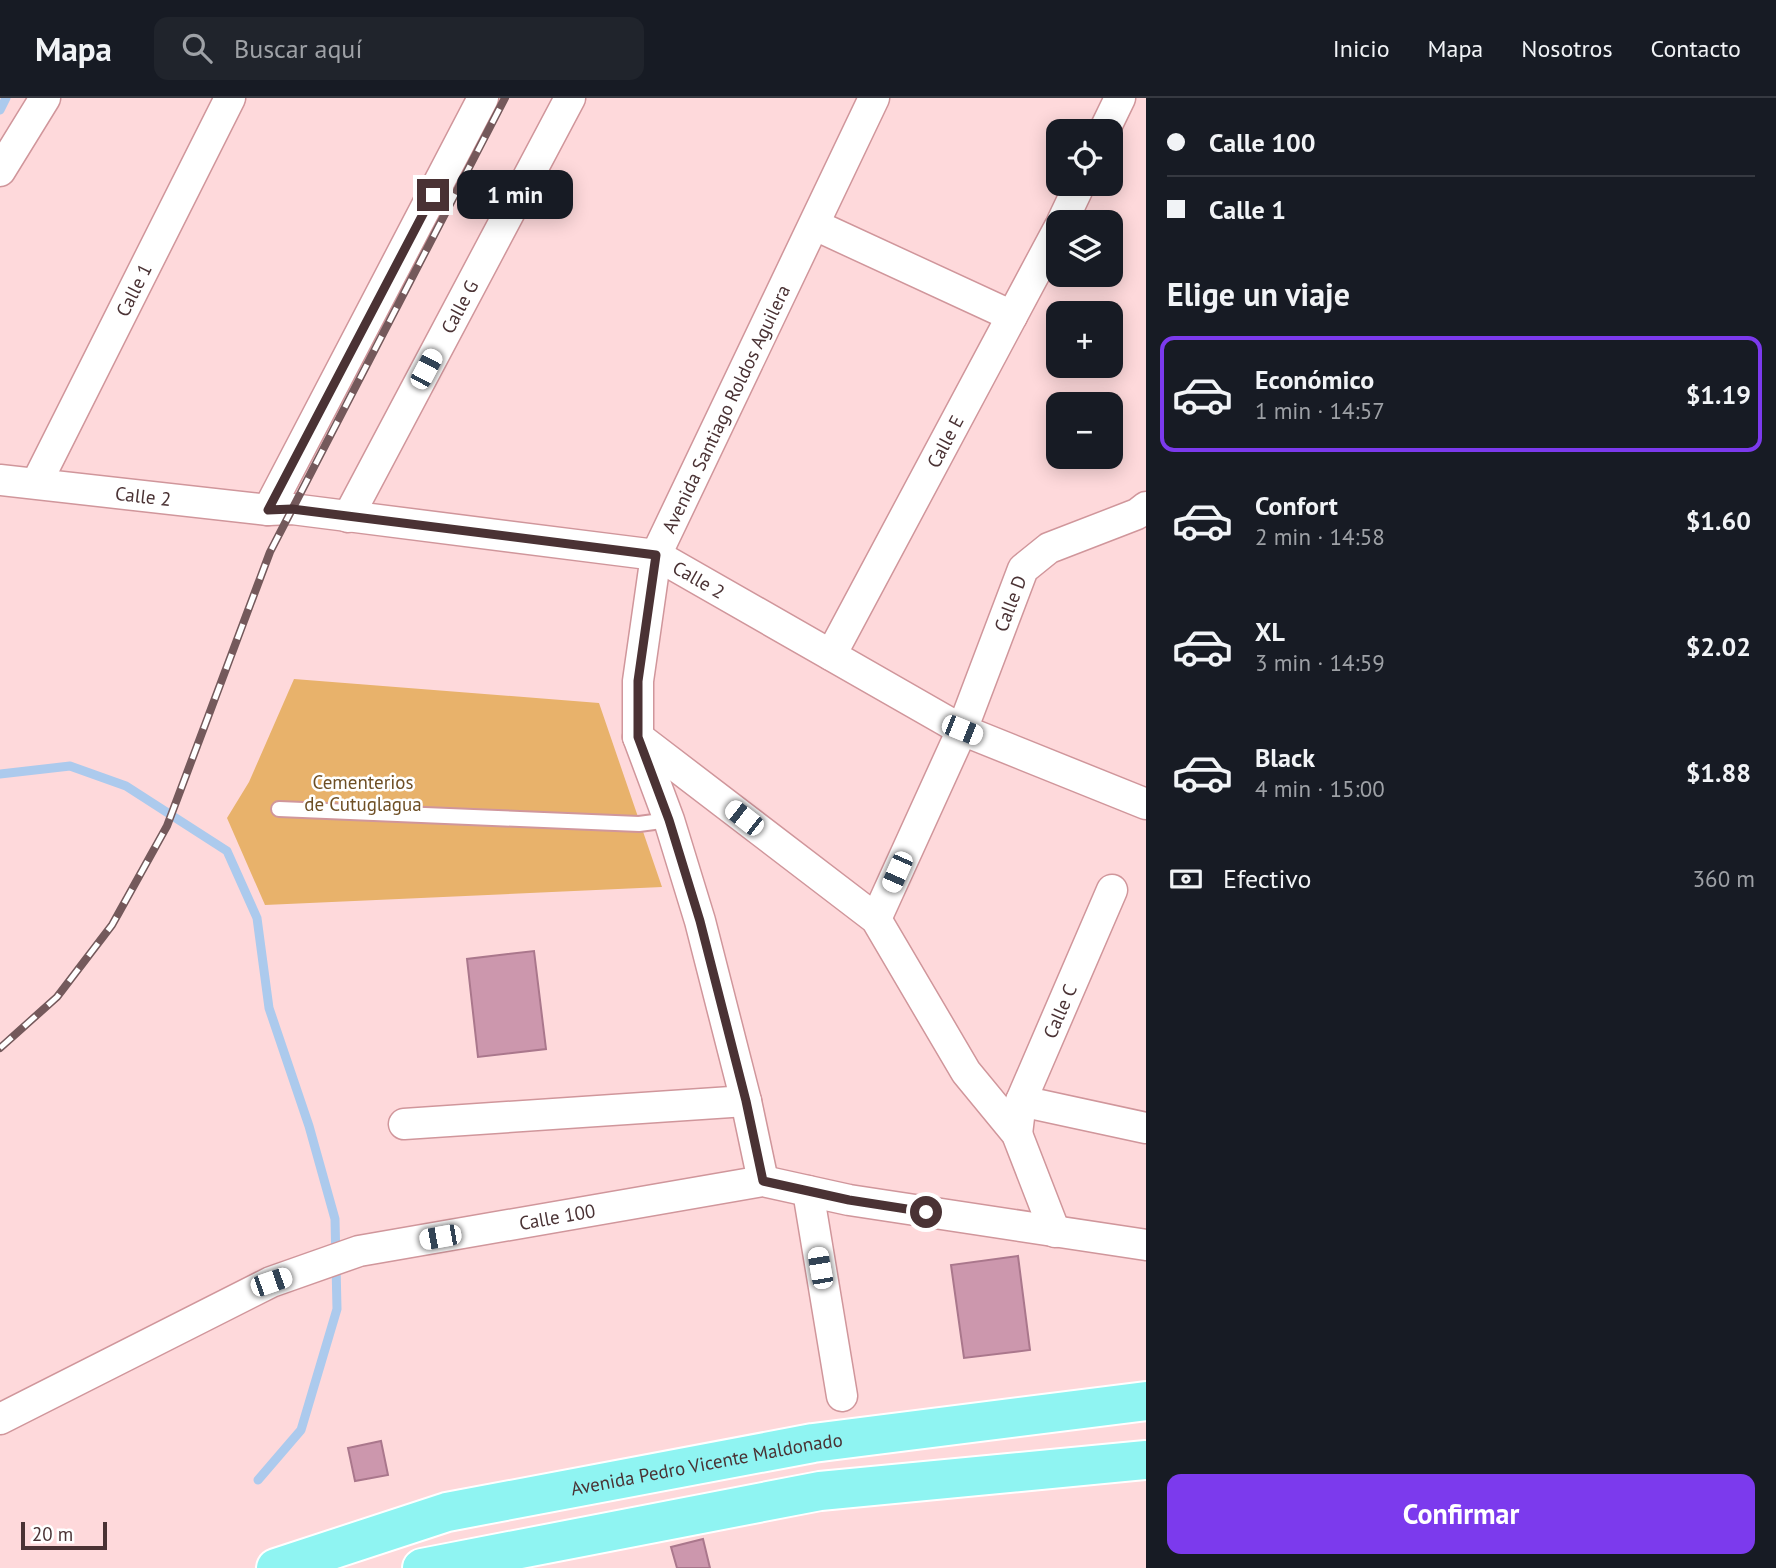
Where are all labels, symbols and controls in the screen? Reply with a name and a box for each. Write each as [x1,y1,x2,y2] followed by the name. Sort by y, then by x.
[154,17,644,80] search box
[35,27,112,70] text: Mapa
[178,29,216,67] icon: search
[234,32,362,65] text: Buscar aquí
[1333,33,1390,64] text: Inicio
[1428,33,1483,64] text: Mapa
[1521,33,1613,64] text: Nosotros
[1651,33,1741,64] text: Contacto
[1046,119,1123,469] map controls
[1046,119,1123,196] button: locate
[1209,126,1315,159] text: Calle 100
[458,170,573,220] callout: 1 min
[417,179,449,211] route end
[487,180,543,209] text: 1 min
[1209,193,1286,226] text: Calle 1
[1046,210,1123,287] button: layers
[110,259,157,320] street label: Calle 1
[1167,273,1350,315] text: Elige un viaje
[435,276,483,338] street label: Calle G
[656,281,795,537] street label: Avenida Santiago Roldos Aguilera
[1046,301,1123,378] button: +
[407,346,446,392] car
[1171,363,1234,426] icon: car
[1255,363,1374,396] text: Económico
[1686,378,1751,411] text: $1.19
[1046,392,1123,469] button: −
[1255,396,1385,425] text: 1 min · 14:57
[921,411,969,472] street label: Calle E
[114,481,172,511] street label: Calle 2
[1171,489,1234,552] icon: car
[1255,489,1338,522] text: Confort
[1686,504,1751,537] text: $1.60
[1255,522,1385,551] text: 2 min · 14:58
[669,555,729,604] street label: Calle 2
[988,572,1031,635] street label: Calle D
[1171,615,1234,678] icon: car
[1255,615,1285,648] text: XL
[1686,630,1751,663] text: $2.02
[1255,648,1385,677] text: 3 min · 14:59
[939,712,986,748] car
[1171,741,1234,804] icon: car
[1255,741,1315,774] text: Black
[1686,756,1751,789] text: $1.88
[304,770,422,816] park label: Cementerios de Cutuglagua
[1255,774,1385,803] text: 4 min · 15:00
[721,797,768,839] car
[879,849,916,895] car
[1167,860,1205,898] icon: cash
[1223,862,1312,895] text: Efectivo
[1693,864,1755,893] text: 360 m
[1037,980,1082,1042] street label: Calle C
[910,1196,942,1228] route start
[517,1198,597,1235] street label: Calle 100
[418,1223,463,1251] car
[807,1245,834,1291] car
[248,1265,295,1299] car
[569,1427,844,1500] street label: Avenida Pedro Vicente Maldonado
[1167,1474,1755,1554] button: Confirmar
[21,1519,107,1551] scale bar
[32,1522,73,1546] text: 20 m

